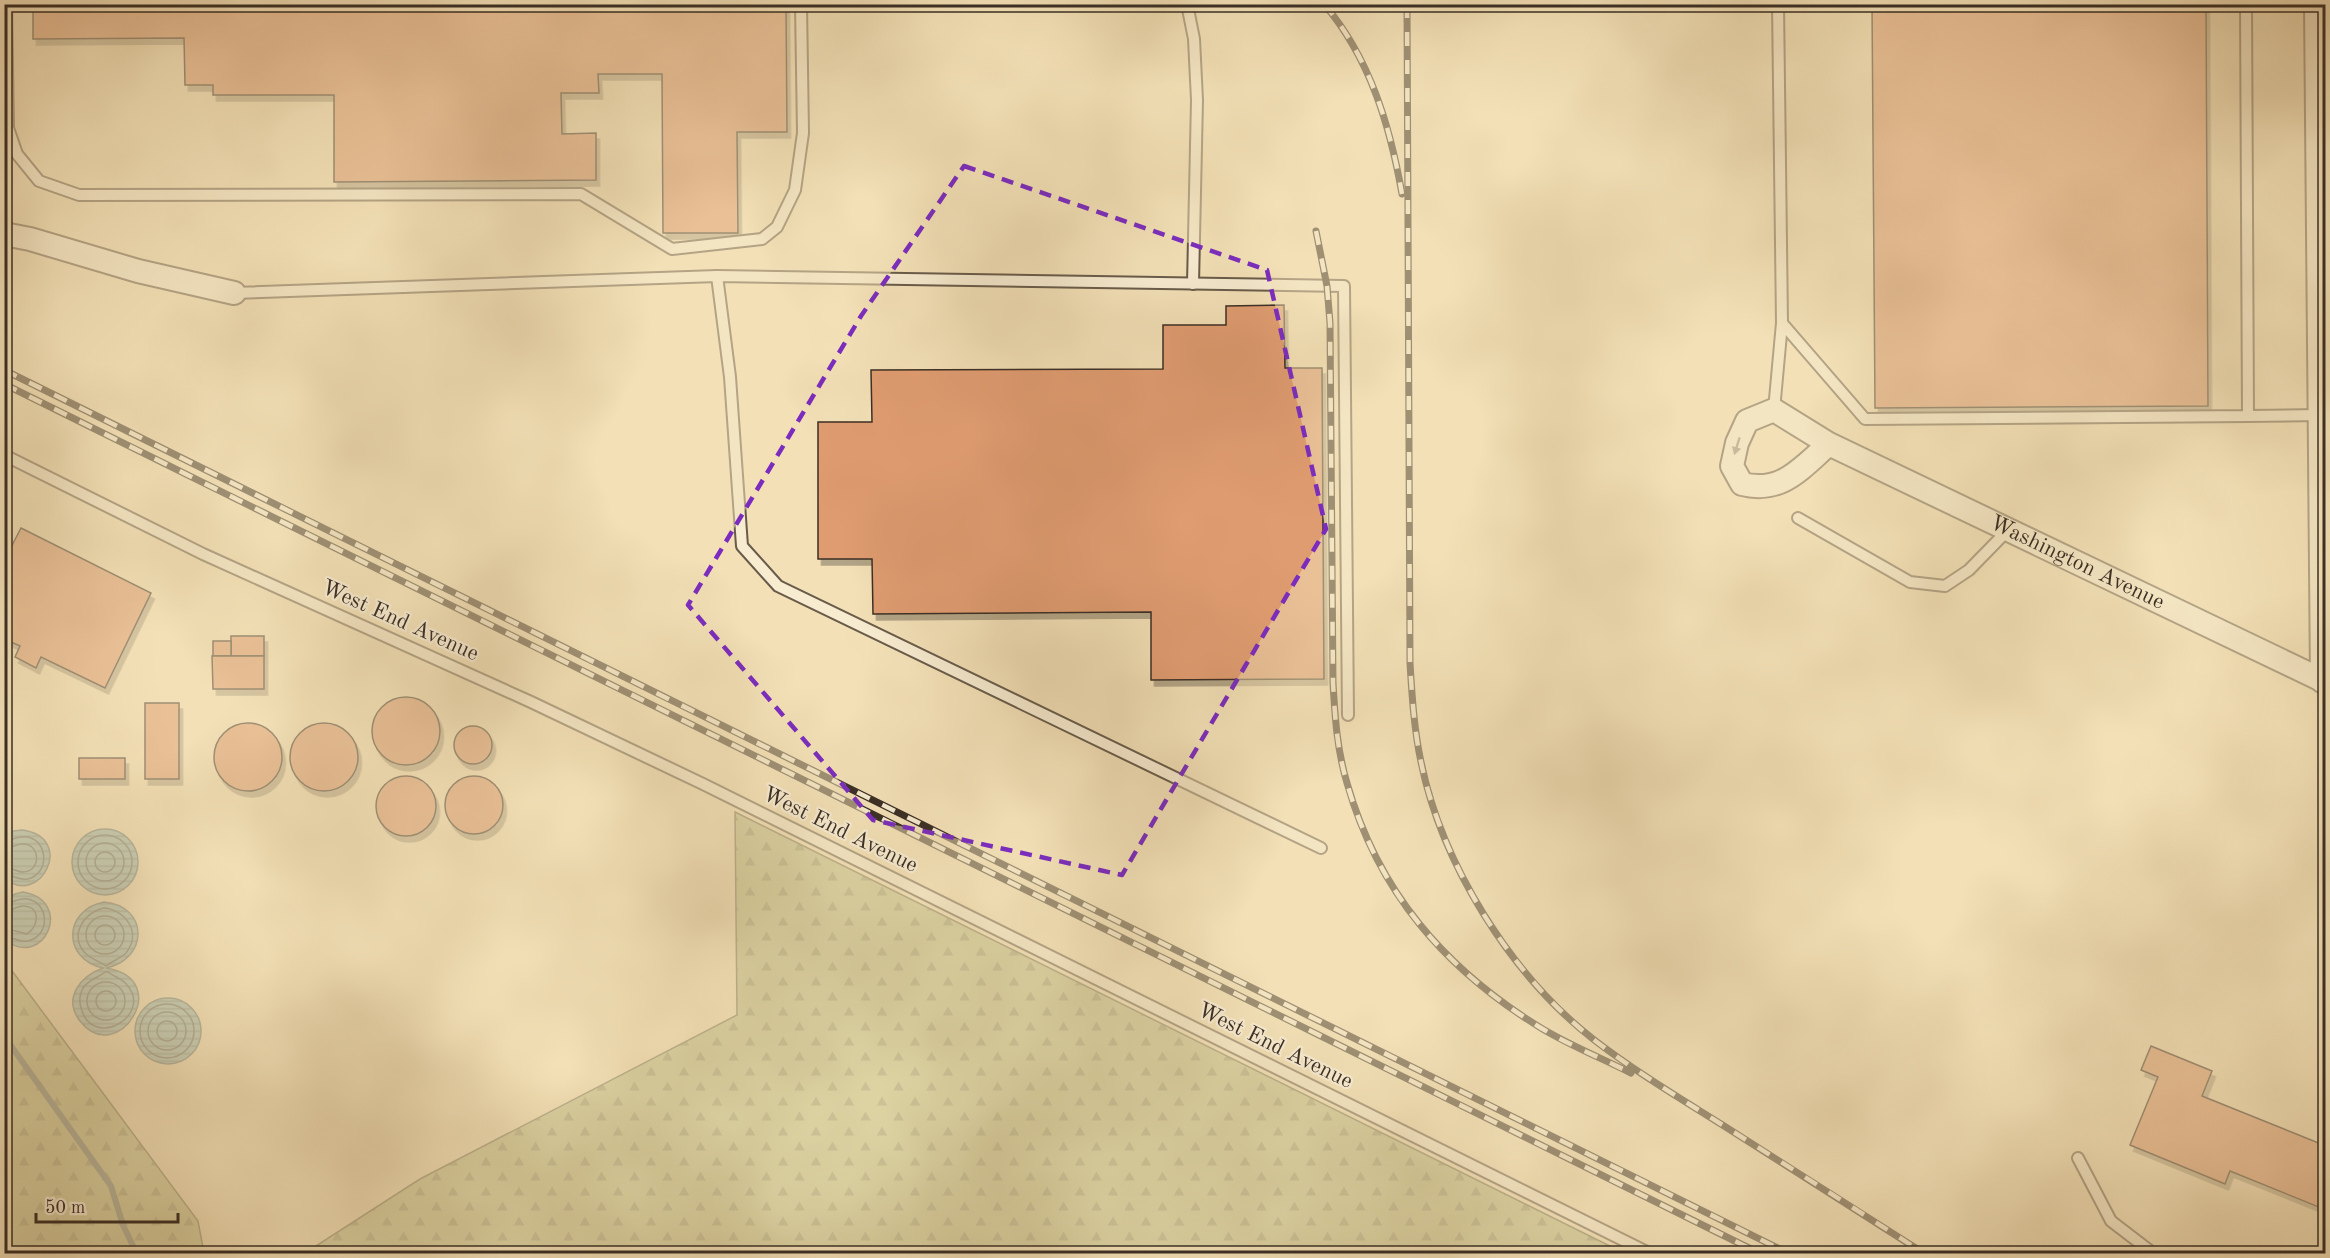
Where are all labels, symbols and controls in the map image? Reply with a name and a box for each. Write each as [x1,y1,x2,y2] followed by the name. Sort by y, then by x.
[1732,437,1741,455] one-way arrow
[1986,512,2168,614] street label: Washington Avenue
[318,576,482,666] street label: West End Avenue
[759,783,921,877] street label: West End Avenue
[1194,999,1356,1093] street label: West End Avenue
[36,1186,178,1224] scale bar
[45,1199,85,1217] text: 50 m

